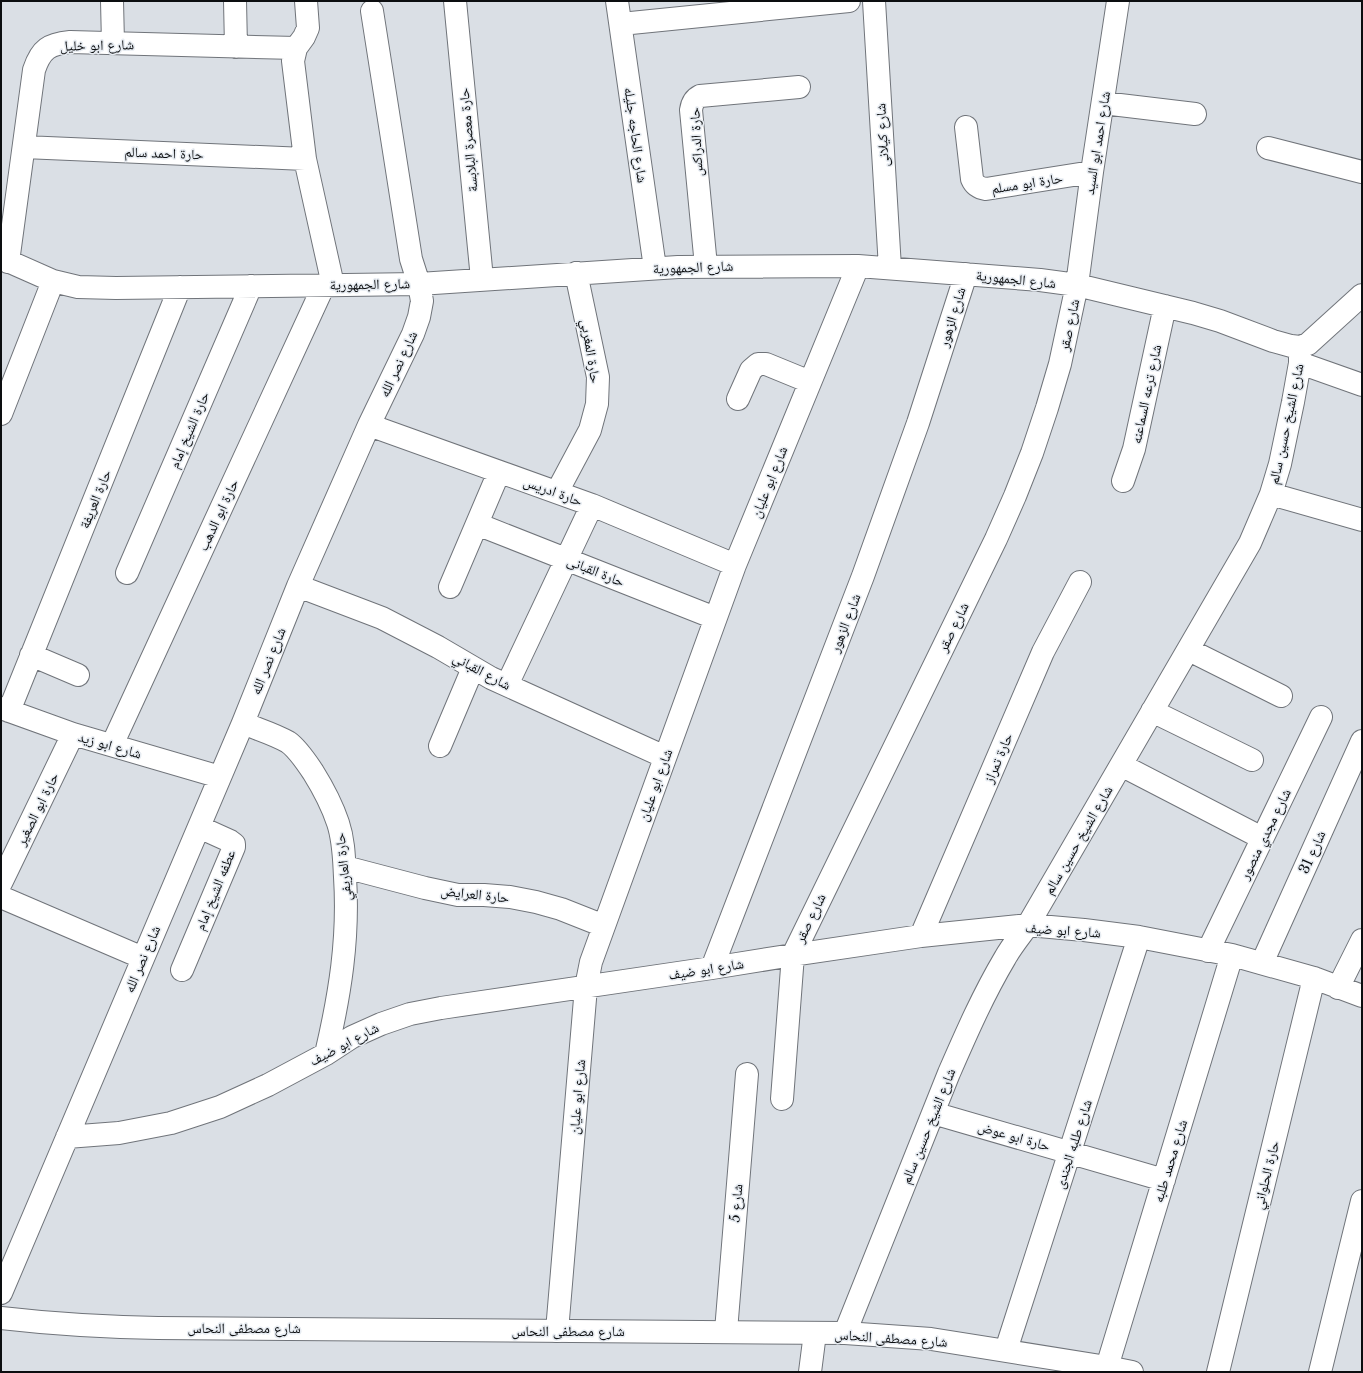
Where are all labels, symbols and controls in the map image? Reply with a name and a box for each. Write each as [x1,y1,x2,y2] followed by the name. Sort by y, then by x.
[60,35,134,56] street label: شارع ابو خليل
[619,86,652,184] street label: شارع الحاجه جليله
[454,87,482,193] street label: حارة معصرة البلابسة
[1080,90,1115,196] street label: شارع احمد ابو السيد
[871,103,894,167] street label: شارع كيلانى
[685,107,707,177] street label: حارة الدراكس
[124,143,204,164] street label: حارة احمد سالم
[990,168,1064,198] street label: حارة ابو مسلم
[652,257,734,278] street label: شارع الجمهورية
[975,266,1057,293] street label: شارع الجمهورية
[330,274,410,295] street label: شارع الجمهورية
[934,285,971,350] street label: شارع الزهور
[1055,297,1084,354] street label: شارع صقر
[575,318,605,385] street label: حارة المغربي
[375,328,422,400] street label: شارع نصر الله
[1127,343,1166,445] street label: شارع ترعه السماعنه
[1264,362,1309,486] street label: شارع الشيخ حسين سالم
[165,389,214,471] street label: حارة الشيخ إمام
[746,444,792,521] street label: شارع ابو عليان
[75,467,115,531] street label: حارة العريفة
[521,472,585,510] street label: حارة ادريس
[194,476,242,554] street label: حارة ابو الدهب
[565,551,627,591] street label: حارة القبانى
[825,591,865,656] street label: شارع الزهور
[933,599,974,656] street label: شارع صقر
[246,625,291,698] street label: شارع نصر الله
[449,648,514,696] street label: شارع القباني
[76,727,144,764] street label: شارع ابو زيد
[979,730,1017,787] street label: حارة تمراز
[634,746,677,824] street label: شارع ابو عليان
[11,769,62,849] street label: حارة ابو الصغير
[1039,782,1117,898] street label: شارع الشيخ حسين سالم
[1235,786,1297,884] street label: شارع مجدي منصور
[1295,828,1330,877] street label: شارع 31
[330,832,358,902] street label: حارة العاريفي
[191,847,240,933] street label: عطفه الشيخ إمام
[440,881,510,907] street label: حارة العرايض
[790,890,831,947] street label: شارع صقر
[1024,918,1101,943] street label: شارع ابو ضيف
[120,923,165,996] street label: شارع نصر الله
[667,954,745,985] street label: شارع ابو ضيف
[306,1018,382,1071] street label: شارع ابو ضيف
[565,1059,590,1136] street label: شارع ابو عليان
[897,1066,960,1187] street label: شارع الشيخ حسين سالم
[1050,1097,1097,1191] street label: شارع طلبه الجندى
[976,1117,1052,1155] street label: حارة ابو عوض
[1149,1117,1192,1205] street label: شارع محمد طلبه
[1249,1139,1286,1212] street label: حارة الحلواني
[725,1183,748,1223] street label: شارع 5
[187,1319,301,1338] street label: شارع مصطفى النحاس
[511,1322,625,1341] street label: شارع مصطفى النحاس
[834,1325,948,1352] street label: شارع مصطفى النحاس

